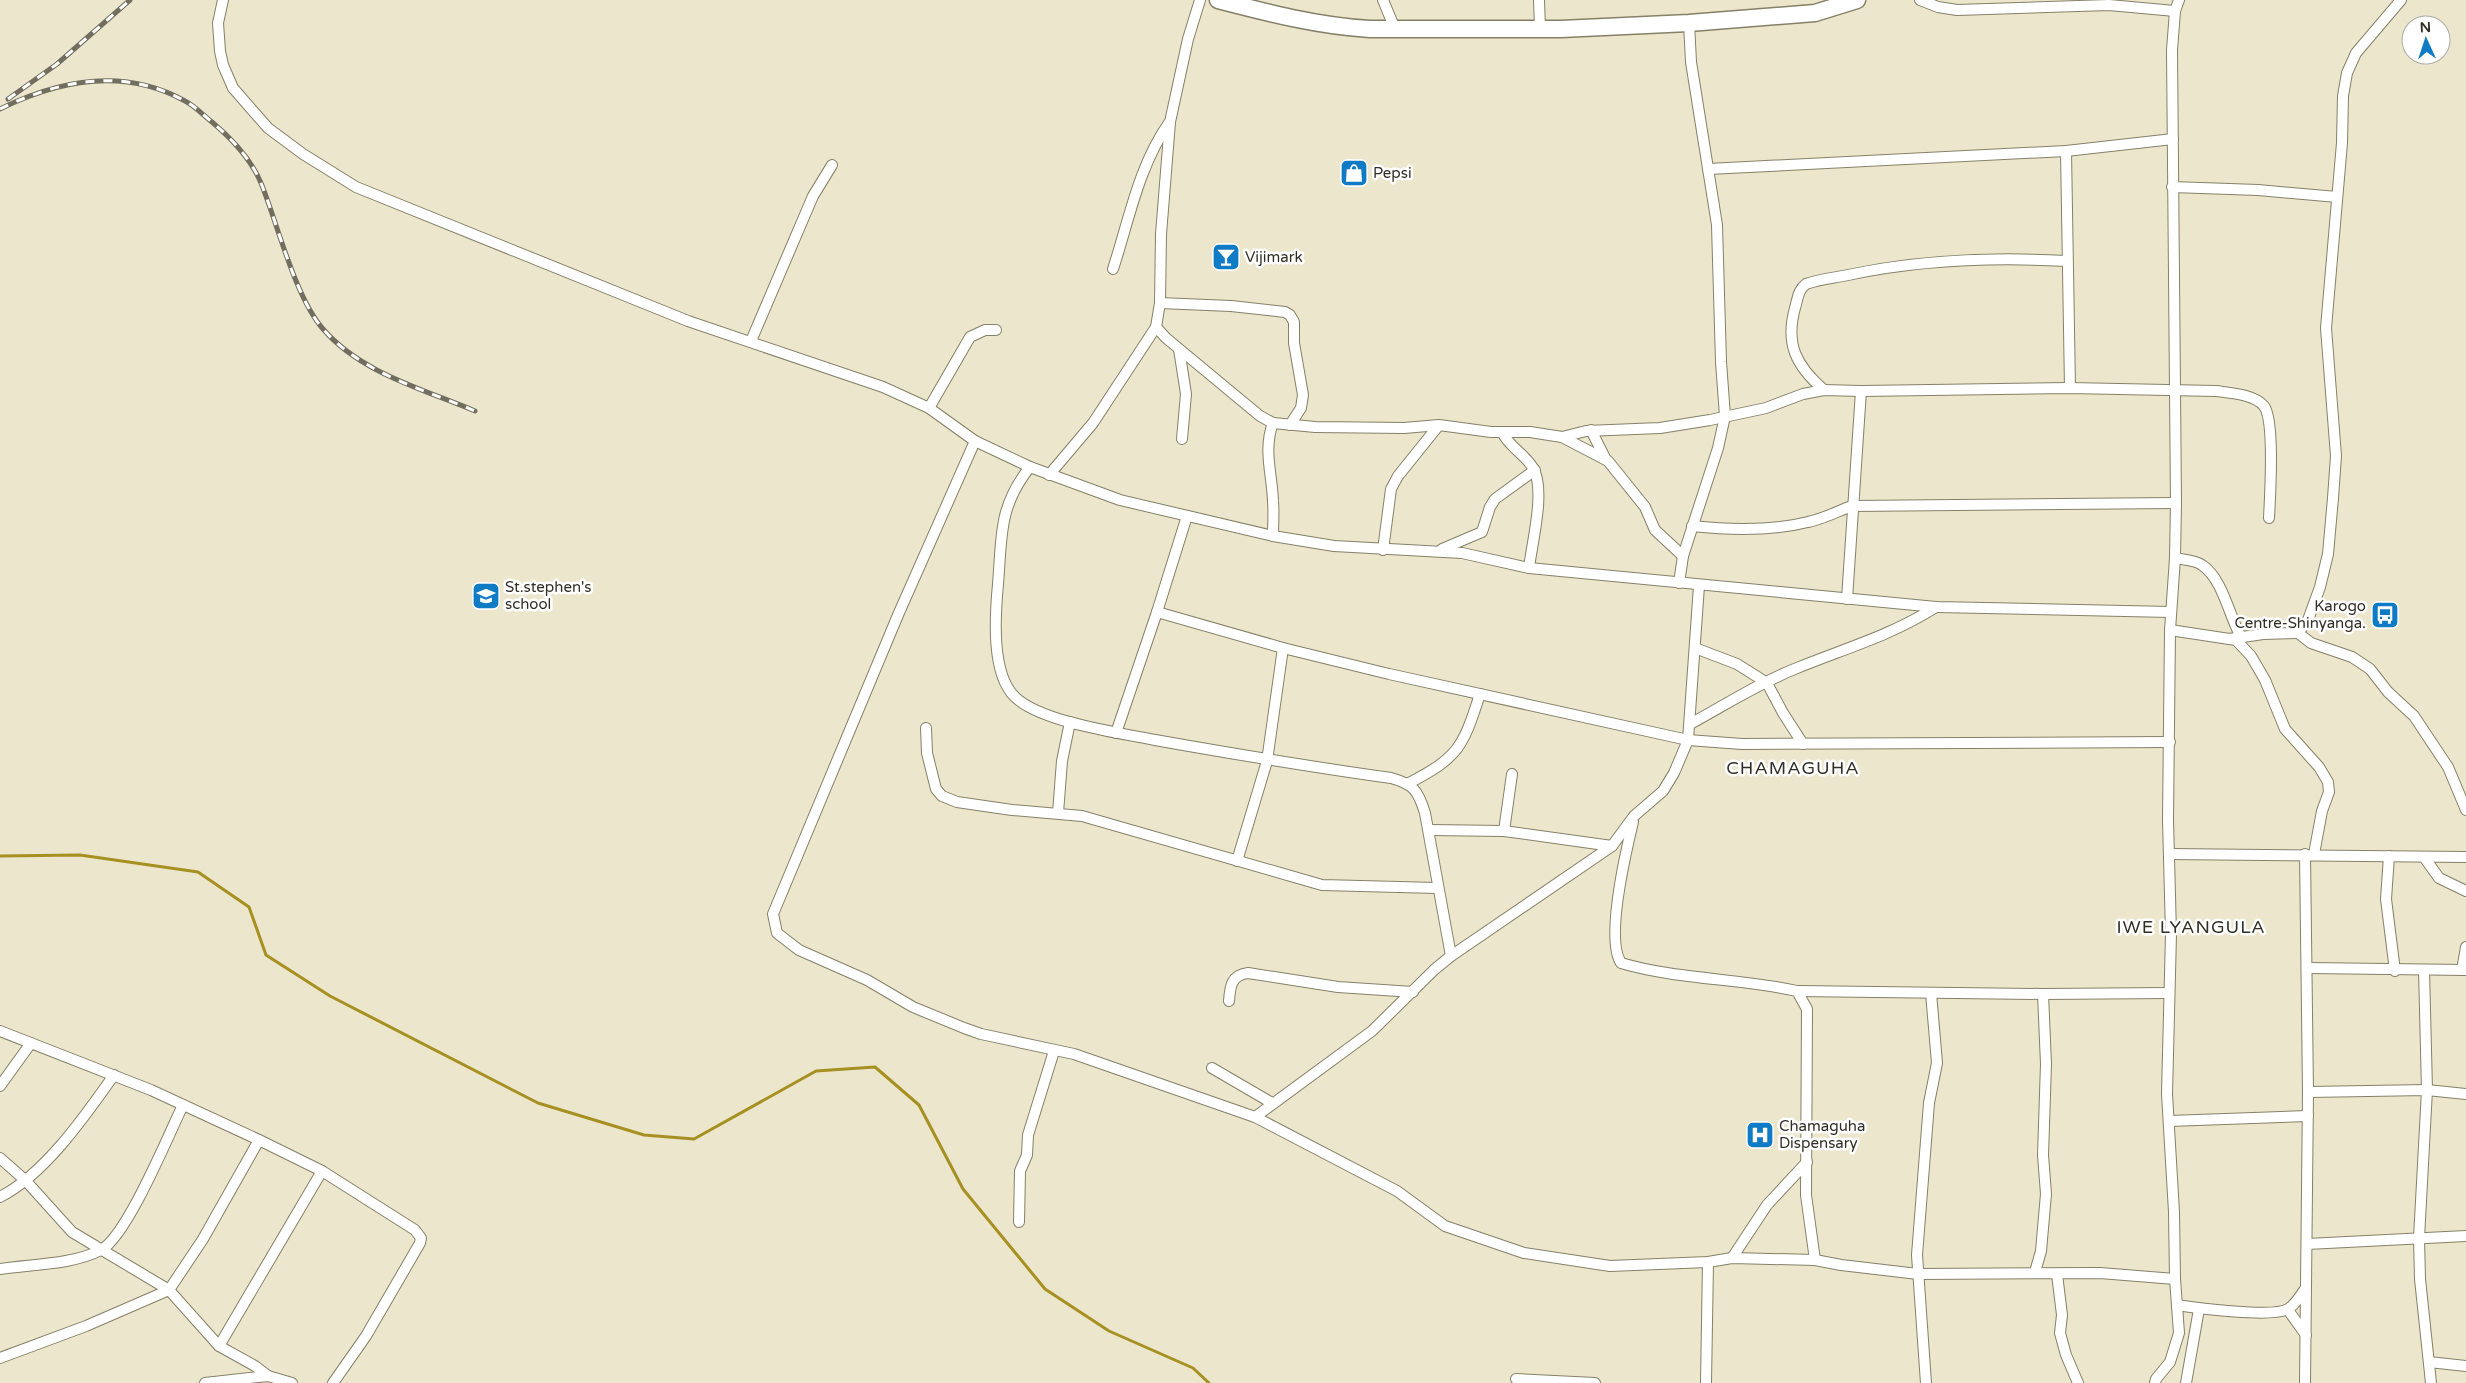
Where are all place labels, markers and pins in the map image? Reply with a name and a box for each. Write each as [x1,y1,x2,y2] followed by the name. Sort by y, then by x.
[1339,158,1369,188] shop icon: Pepsi
[1373,164,1412,182] place label: Pepsi
[1211,242,1241,272] bar icon: Vijimark
[1245,248,1303,266] place label: Vijimark
[505,578,592,613] place label: St.stephen's school
[471,581,501,611] school or university icon: St.stephen's school
[2234,597,2366,632] place label: Karogo Centre-Shinyanga.
[2370,600,2400,630] bus stop icon: Karogo Centre-Shinyanga.
[1779,1117,1865,1152] place label: Chamaguha Dispensary
[1745,1120,1775,1150] hospital icon: Chamaguha Dispensary

